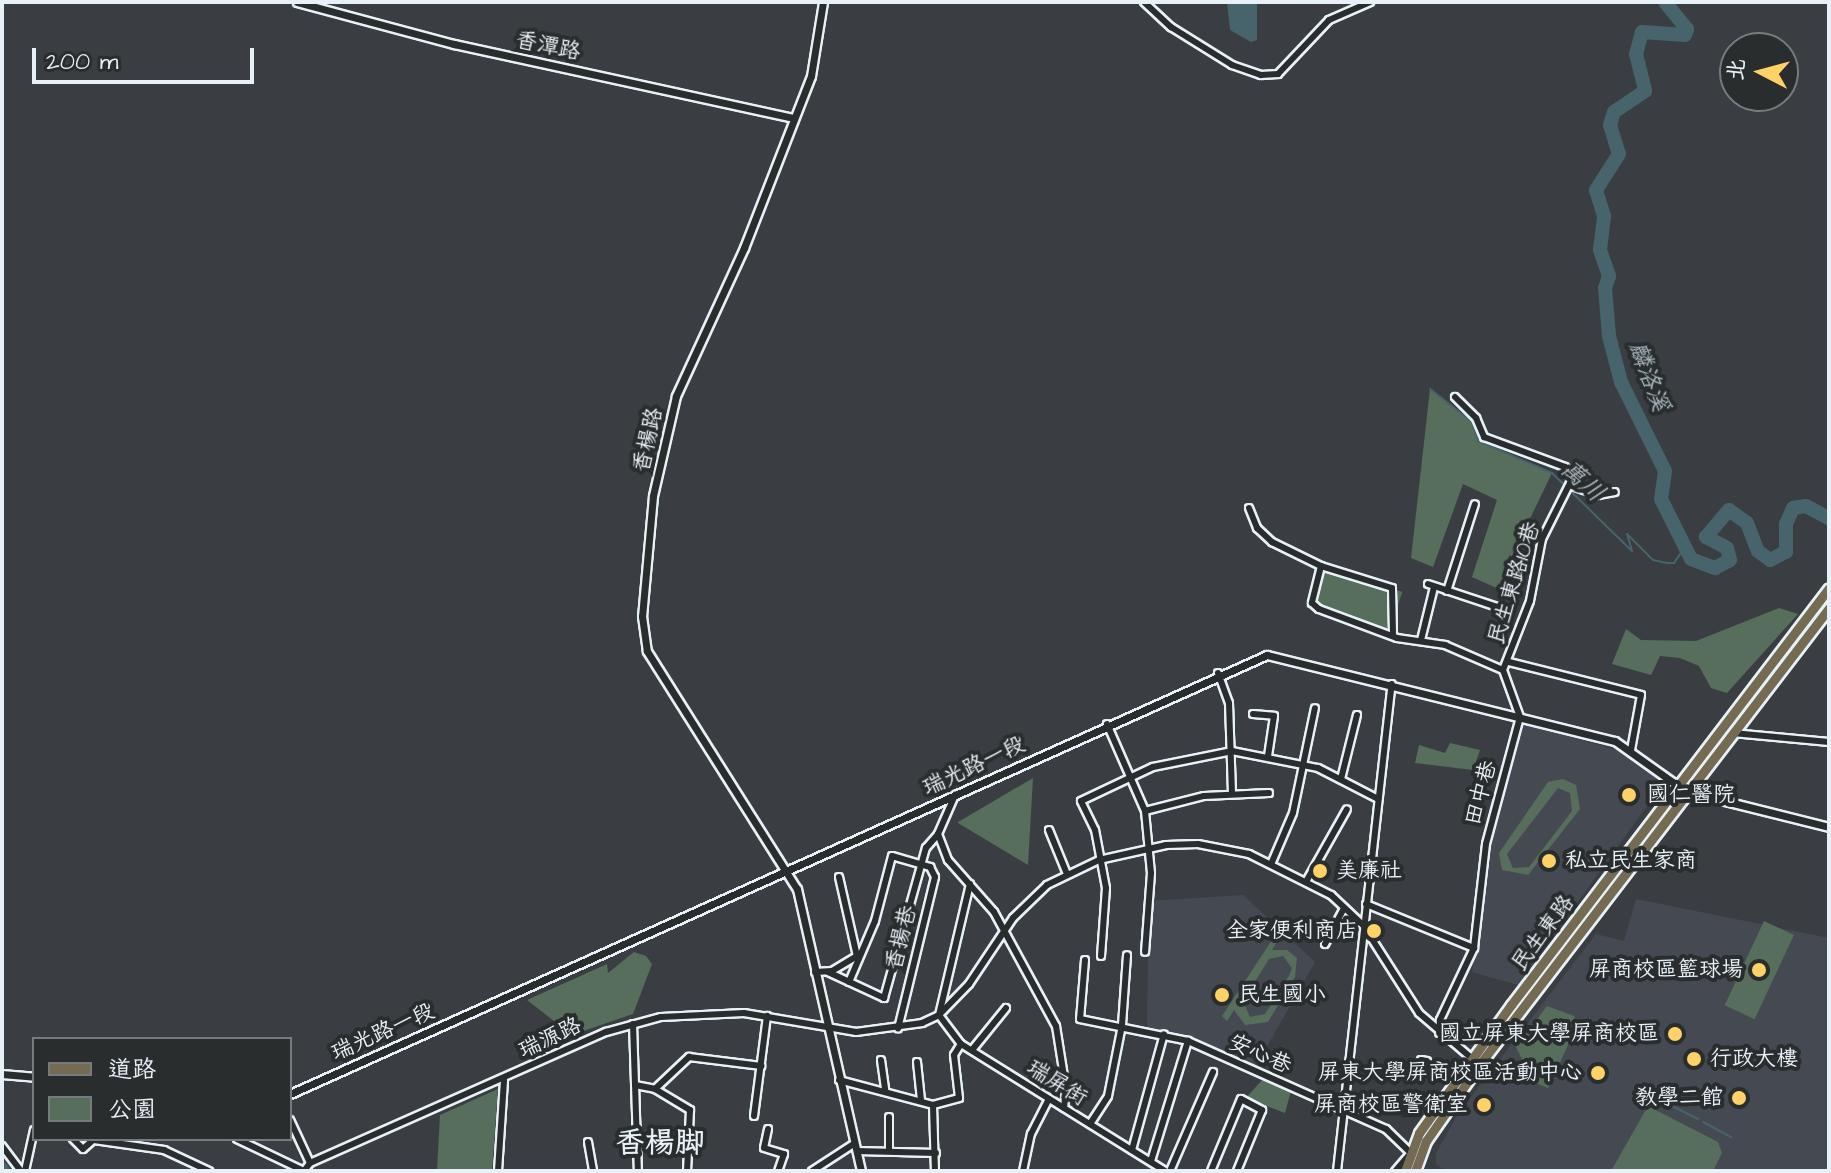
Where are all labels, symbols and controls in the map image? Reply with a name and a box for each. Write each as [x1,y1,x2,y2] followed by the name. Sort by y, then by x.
[513,26,583,66] street label: 香潭路
[36,32,258,82] scale bar
[1719,32,1799,112] north arrow
[46,45,118,79] text: 200 m
[1720,57,1753,82] text: 北
[1622,338,1674,416] water label: 麟洛溪
[628,405,668,475] street label: 香楊路
[1555,455,1609,509] water label: 萬川
[1483,519,1545,647] street label: 民生東路10巷
[919,731,1029,801] street label: 瑞光路一段
[1460,758,1502,828] street label: 田中巷
[1647,782,1735,808] place label: 國仁醫院
[1618,784,1640,806] marker: 國仁醫院
[1565,848,1697,874] place label: 私立民生家商
[1540,852,1558,870] marker: 私立民生家商
[1336,858,1402,884] place label: 美廉社
[1311,862,1329,880] marker: 美廉社
[1506,890,1580,976] street label: 民生東路
[880,903,922,973] street label: 香揚巷
[1226,918,1358,944] place label: 全家便利商店
[1365,922,1383,940] marker: 全家便利商店
[1589,957,1743,983] place label: 屏商校區籃球場
[1750,961,1768,979] marker: 屏商校區籃球場
[1238,982,1326,1008] place label: 民生國小
[1213,986,1231,1004] marker: 民生國小
[327,998,439,1066] street label: 瑞光路一段
[515,1012,585,1064] street label: 瑞源路
[1439,1021,1659,1047] place label: 國立屏東大學屏商校區
[1666,1025,1684,1043] marker: 國立屏東大學屏商校區
[1224,1029,1296,1079] street label: 安心巷
[32,1037,292,1141] legend
[1710,1046,1798,1072] place label: 行政大樓
[1685,1050,1703,1068] marker: 行政大樓
[108,1053,156,1087] text: 道路
[1022,1054,1092,1112] street label: 瑞屏街
[1318,1060,1582,1086] place label: 屏東大學屏商校區活動中心
[1589,1064,1607,1082] marker: 屏東大學屏商校區活動中心
[1635,1085,1723,1111] place label: 教學二館
[1730,1089,1748,1107] marker: 教學二館
[1314,1092,1468,1118] place label: 屏商校區警衛室
[108,1093,156,1127] text: 公園
[1475,1096,1493,1114] marker: 屏商校區警衛室
[615,1125,705,1161] district label: 香楊脚

